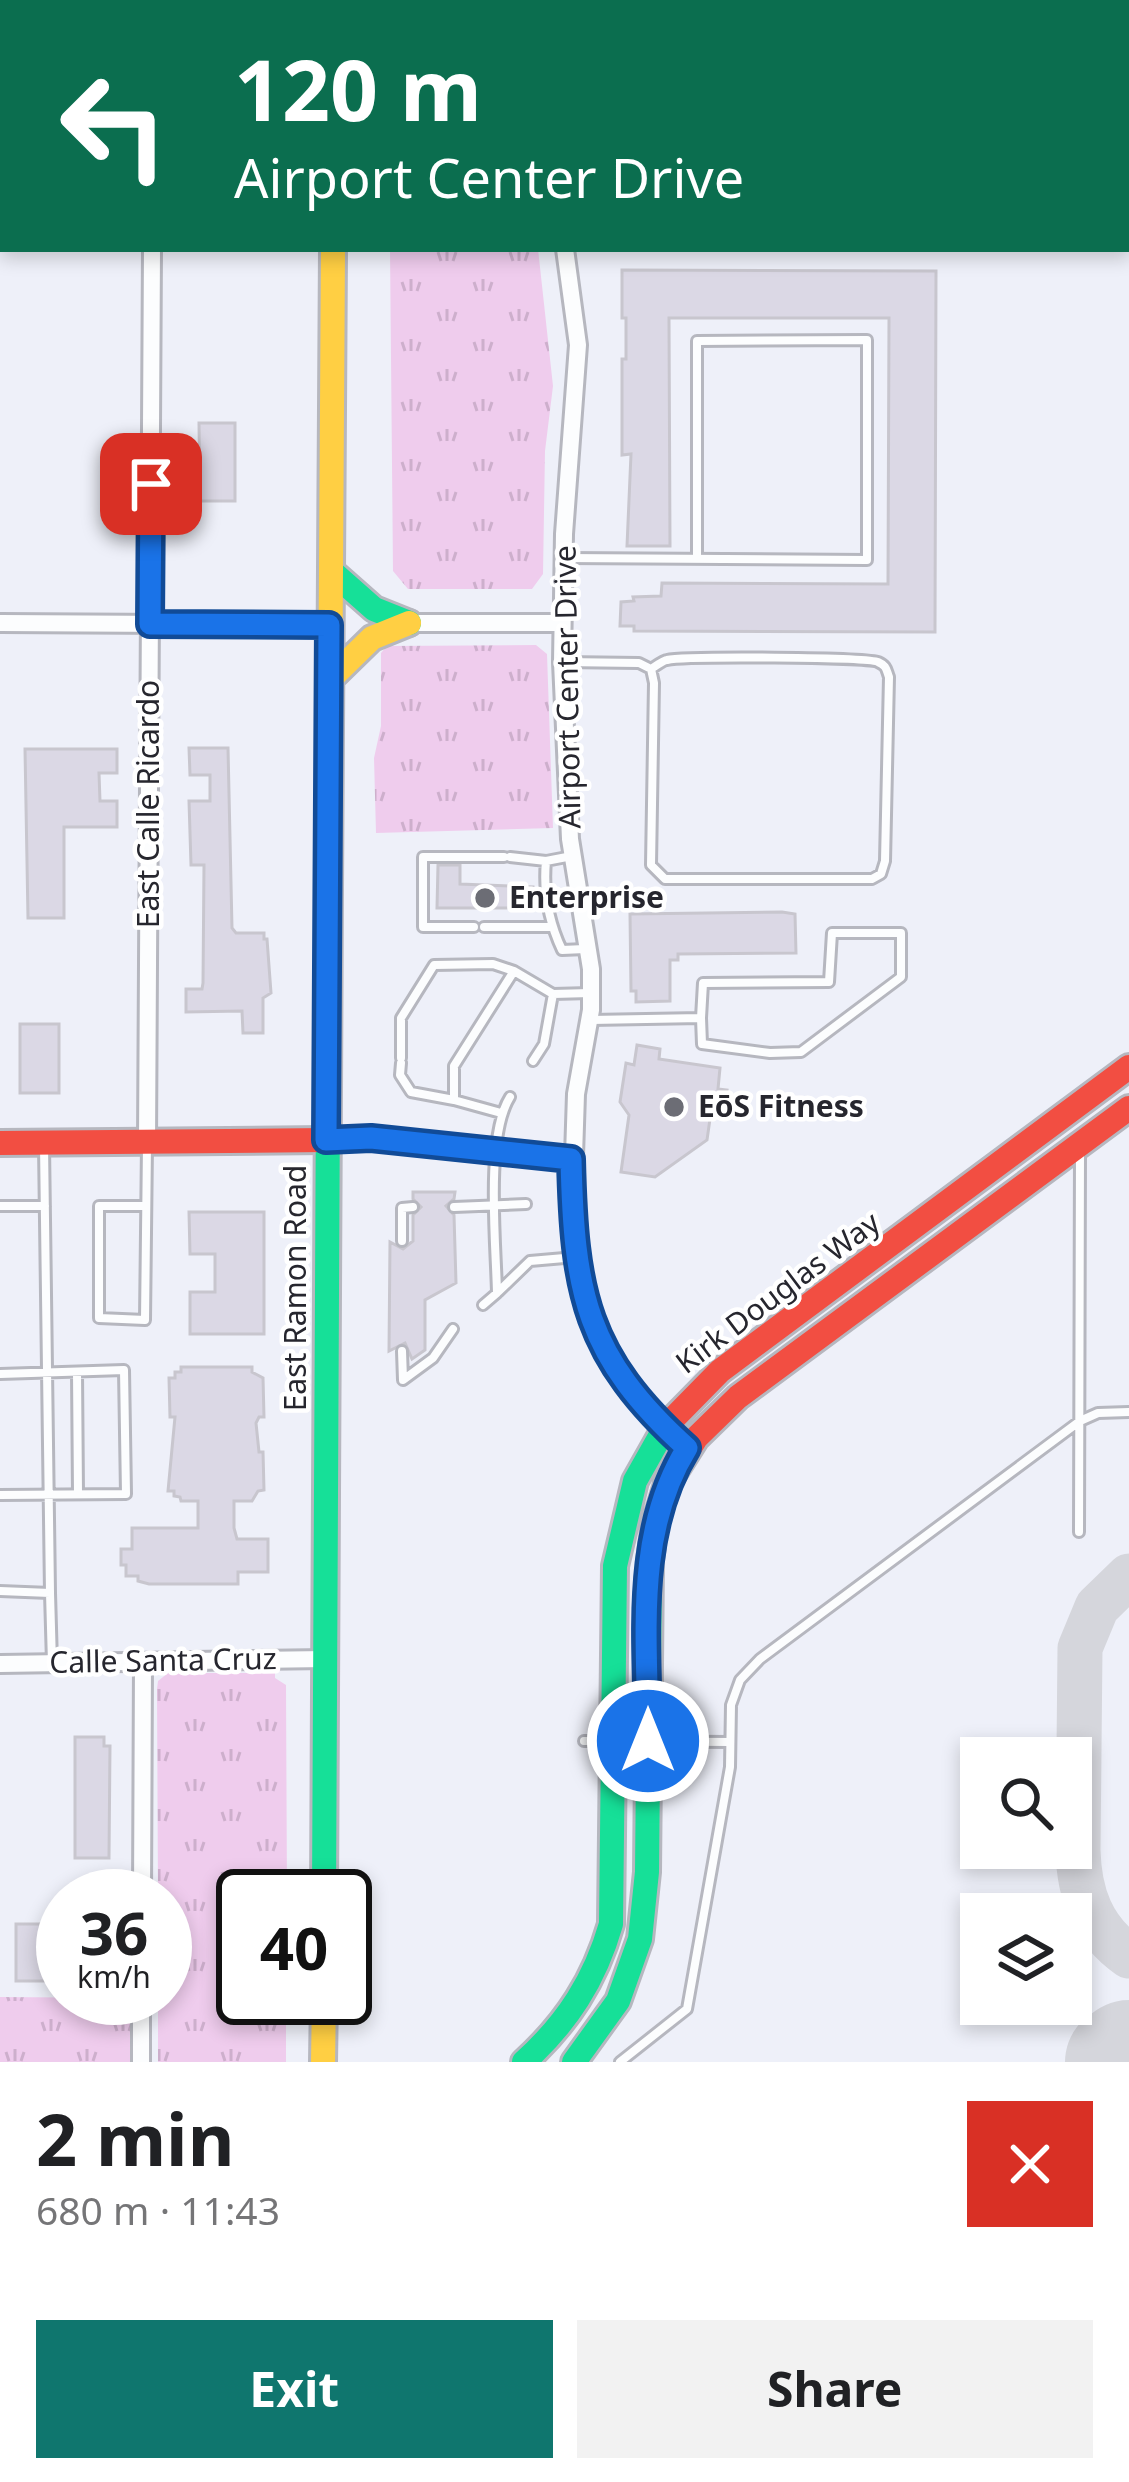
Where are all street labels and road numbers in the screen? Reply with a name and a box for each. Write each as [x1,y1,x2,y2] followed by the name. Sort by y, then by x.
[544,545,589,829] street label: Airport Center Drive
[127,680,168,928] street label: East Calle Ricardo
[274,1165,315,1411] street label: East Ramon Road
[667,1201,888,1382] street label: Kirk Douglas Way
[49,1637,277,1682] street label: Calle Santa Cruz

